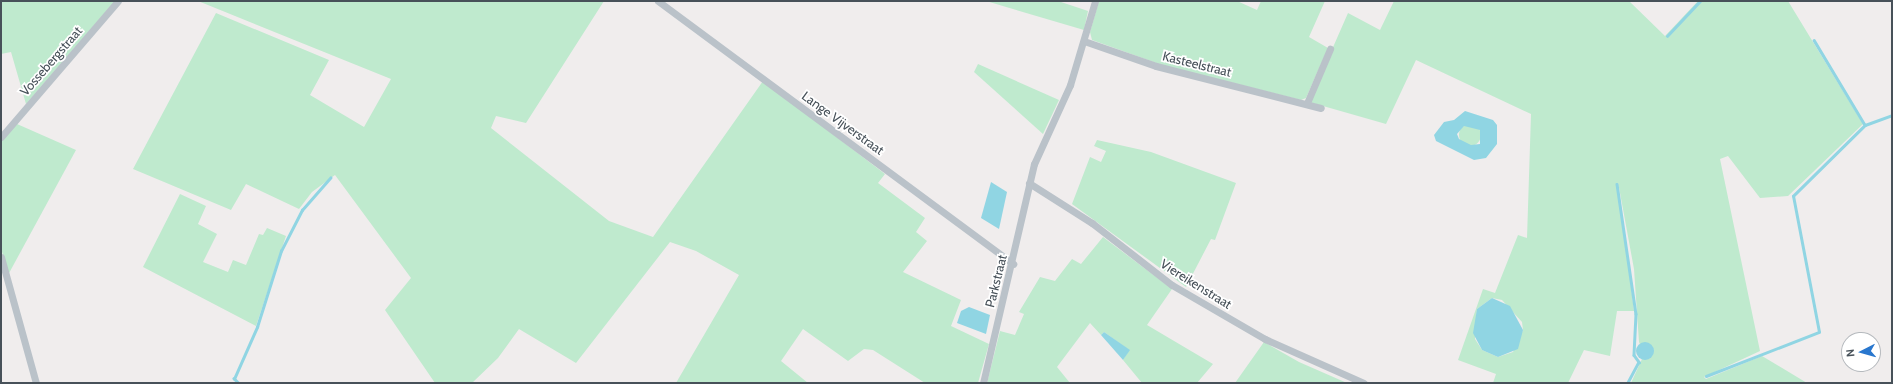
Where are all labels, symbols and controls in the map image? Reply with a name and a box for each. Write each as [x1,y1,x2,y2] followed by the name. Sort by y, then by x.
[17,23,85,99] street label: Vossebergstraat
[1161,48,1233,80] street label: Kasteelstraat
[799,88,887,158] street label: Lange Vijverstraat
[982,253,1010,309] street label: Parkstraat
[1157,256,1235,312] street label: Viereikenstraat
[1841,332,1881,372] north arrow
[1843,349,1857,358] text: N

